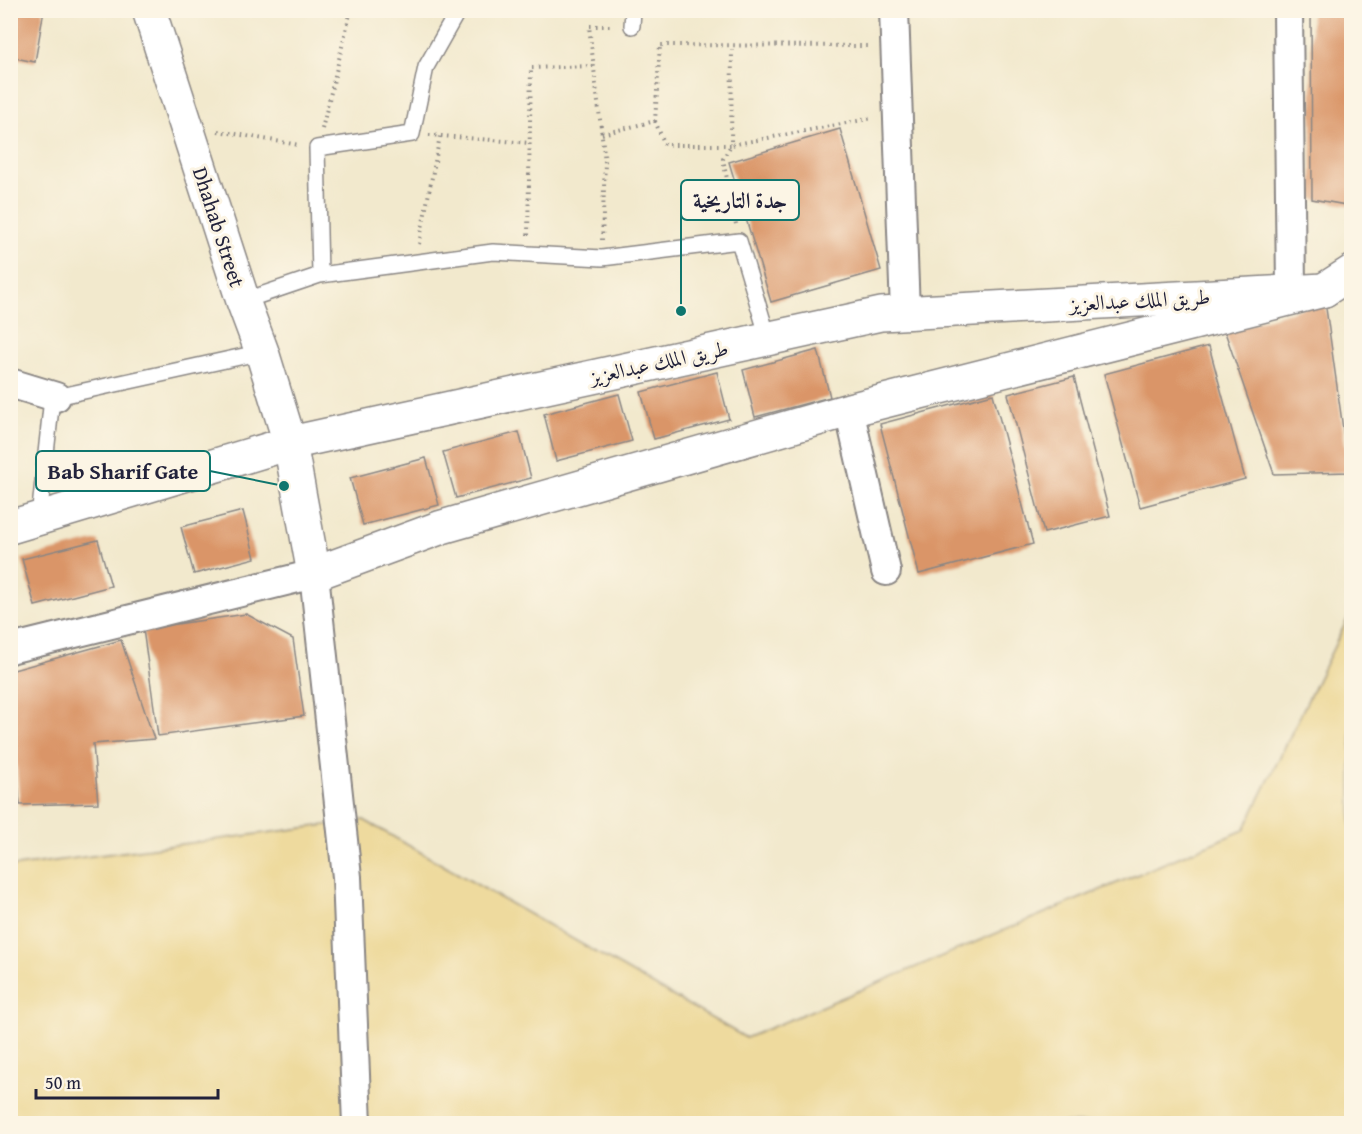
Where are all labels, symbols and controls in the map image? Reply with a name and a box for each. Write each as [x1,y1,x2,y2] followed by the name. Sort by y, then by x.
[185,163,253,292] street label: Dhahab Street
[681,180,799,220] callout: جدة التاريخية
[693,184,787,216] text: جدة التاريخية
[1067,281,1211,319] street label: طريق الملك عبدالعزيز
[585,332,731,392] street label: طريق الملك عبدالعزيز
[36,451,210,491] callout: Bab Sharif Gate
[48,455,199,487] text: Bab Sharif Gate
[36,1062,218,1100] scale bar
[45,1069,81,1096] text: 50 m

